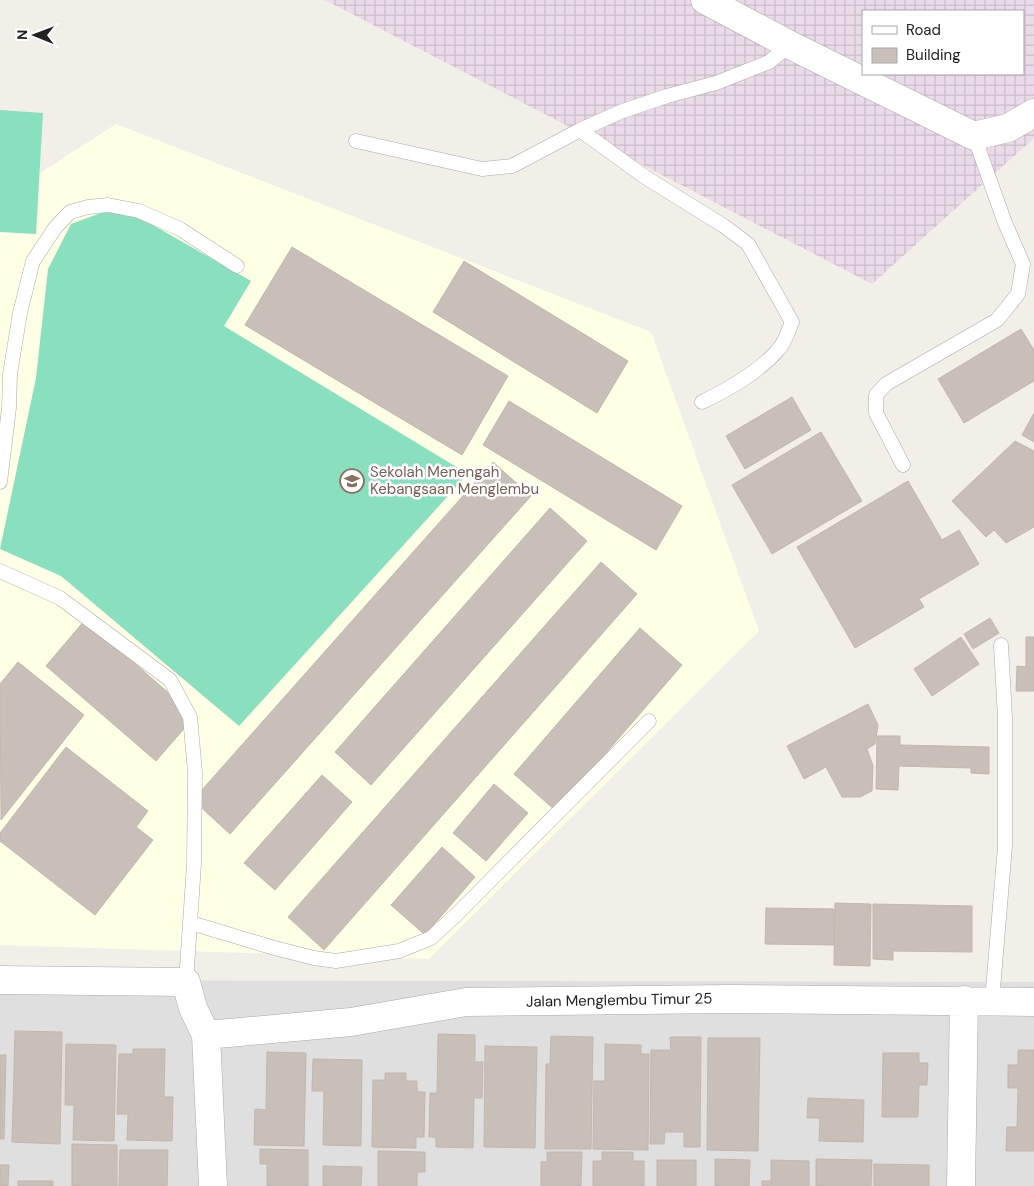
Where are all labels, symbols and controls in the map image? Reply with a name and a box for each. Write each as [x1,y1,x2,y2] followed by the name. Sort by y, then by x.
[10,10,60,60] north arrow
[862,10,1024,75] legend
[906,20,941,40] text: Road
[13,30,31,40] text: N
[906,45,961,65] text: Building
[370,462,539,499] place label: Sekolah Menengah Kebangsaan Menglembu
[339,468,365,494] school or university icon: Sekolah Menengah Kebangsaan Menglembu
[526,988,712,1012] street label: Jalan Menglembu Timur 25

